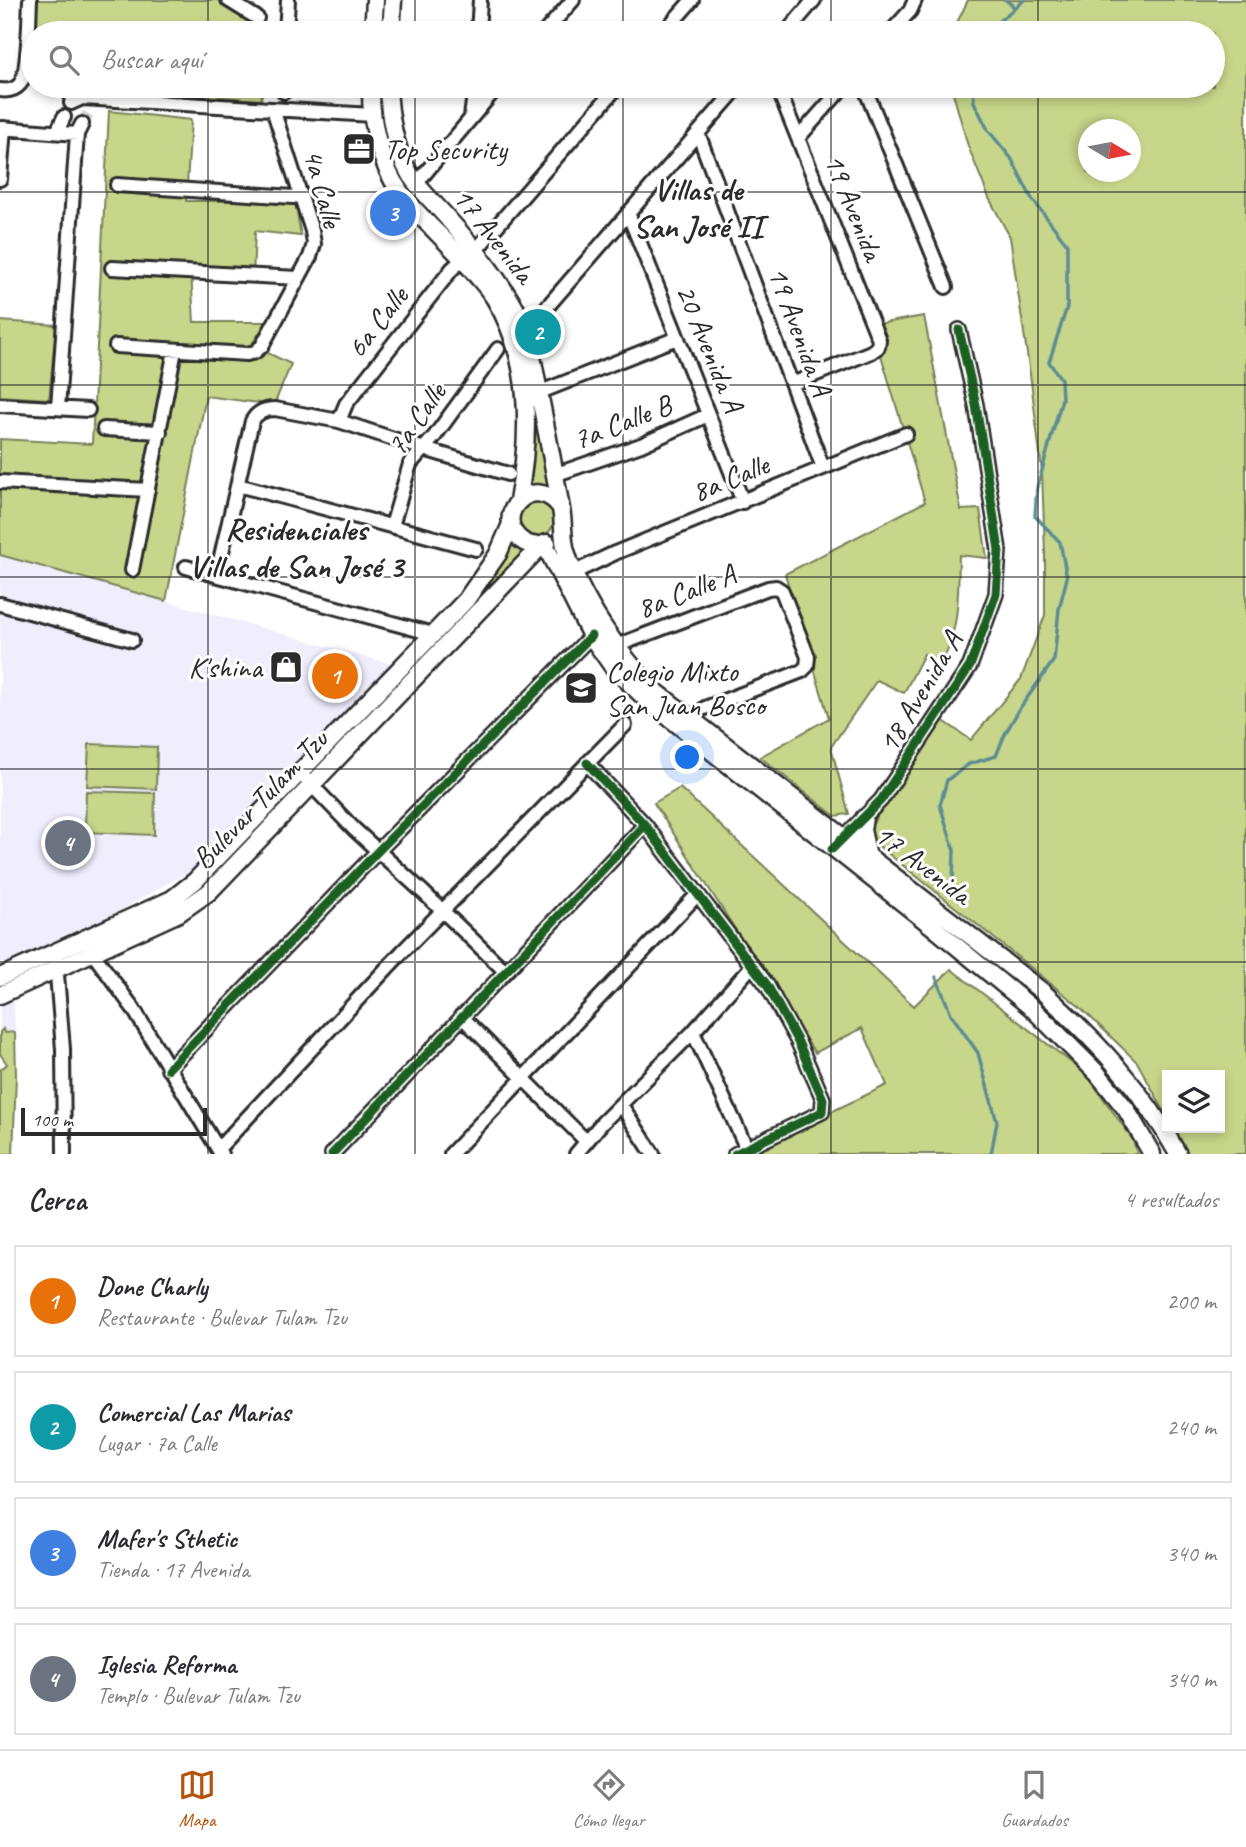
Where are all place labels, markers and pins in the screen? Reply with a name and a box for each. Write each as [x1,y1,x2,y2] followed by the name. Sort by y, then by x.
[340,130,378,168] office icon: Top Security
[384,130,509,168] place label: Top Security
[370,187,416,239] pin: 3
[515,306,561,358] pin: 2
[189,648,264,686] place label: K'shina
[267,648,305,686] shop icon: K'shina
[312,650,358,702] pin: 1
[606,652,768,724] place label: Colegio Mixto San Juan Bosco
[562,669,600,707] school or university icon: Colegio Mixto San Juan Bosco
[45,817,91,869] pin: 4

